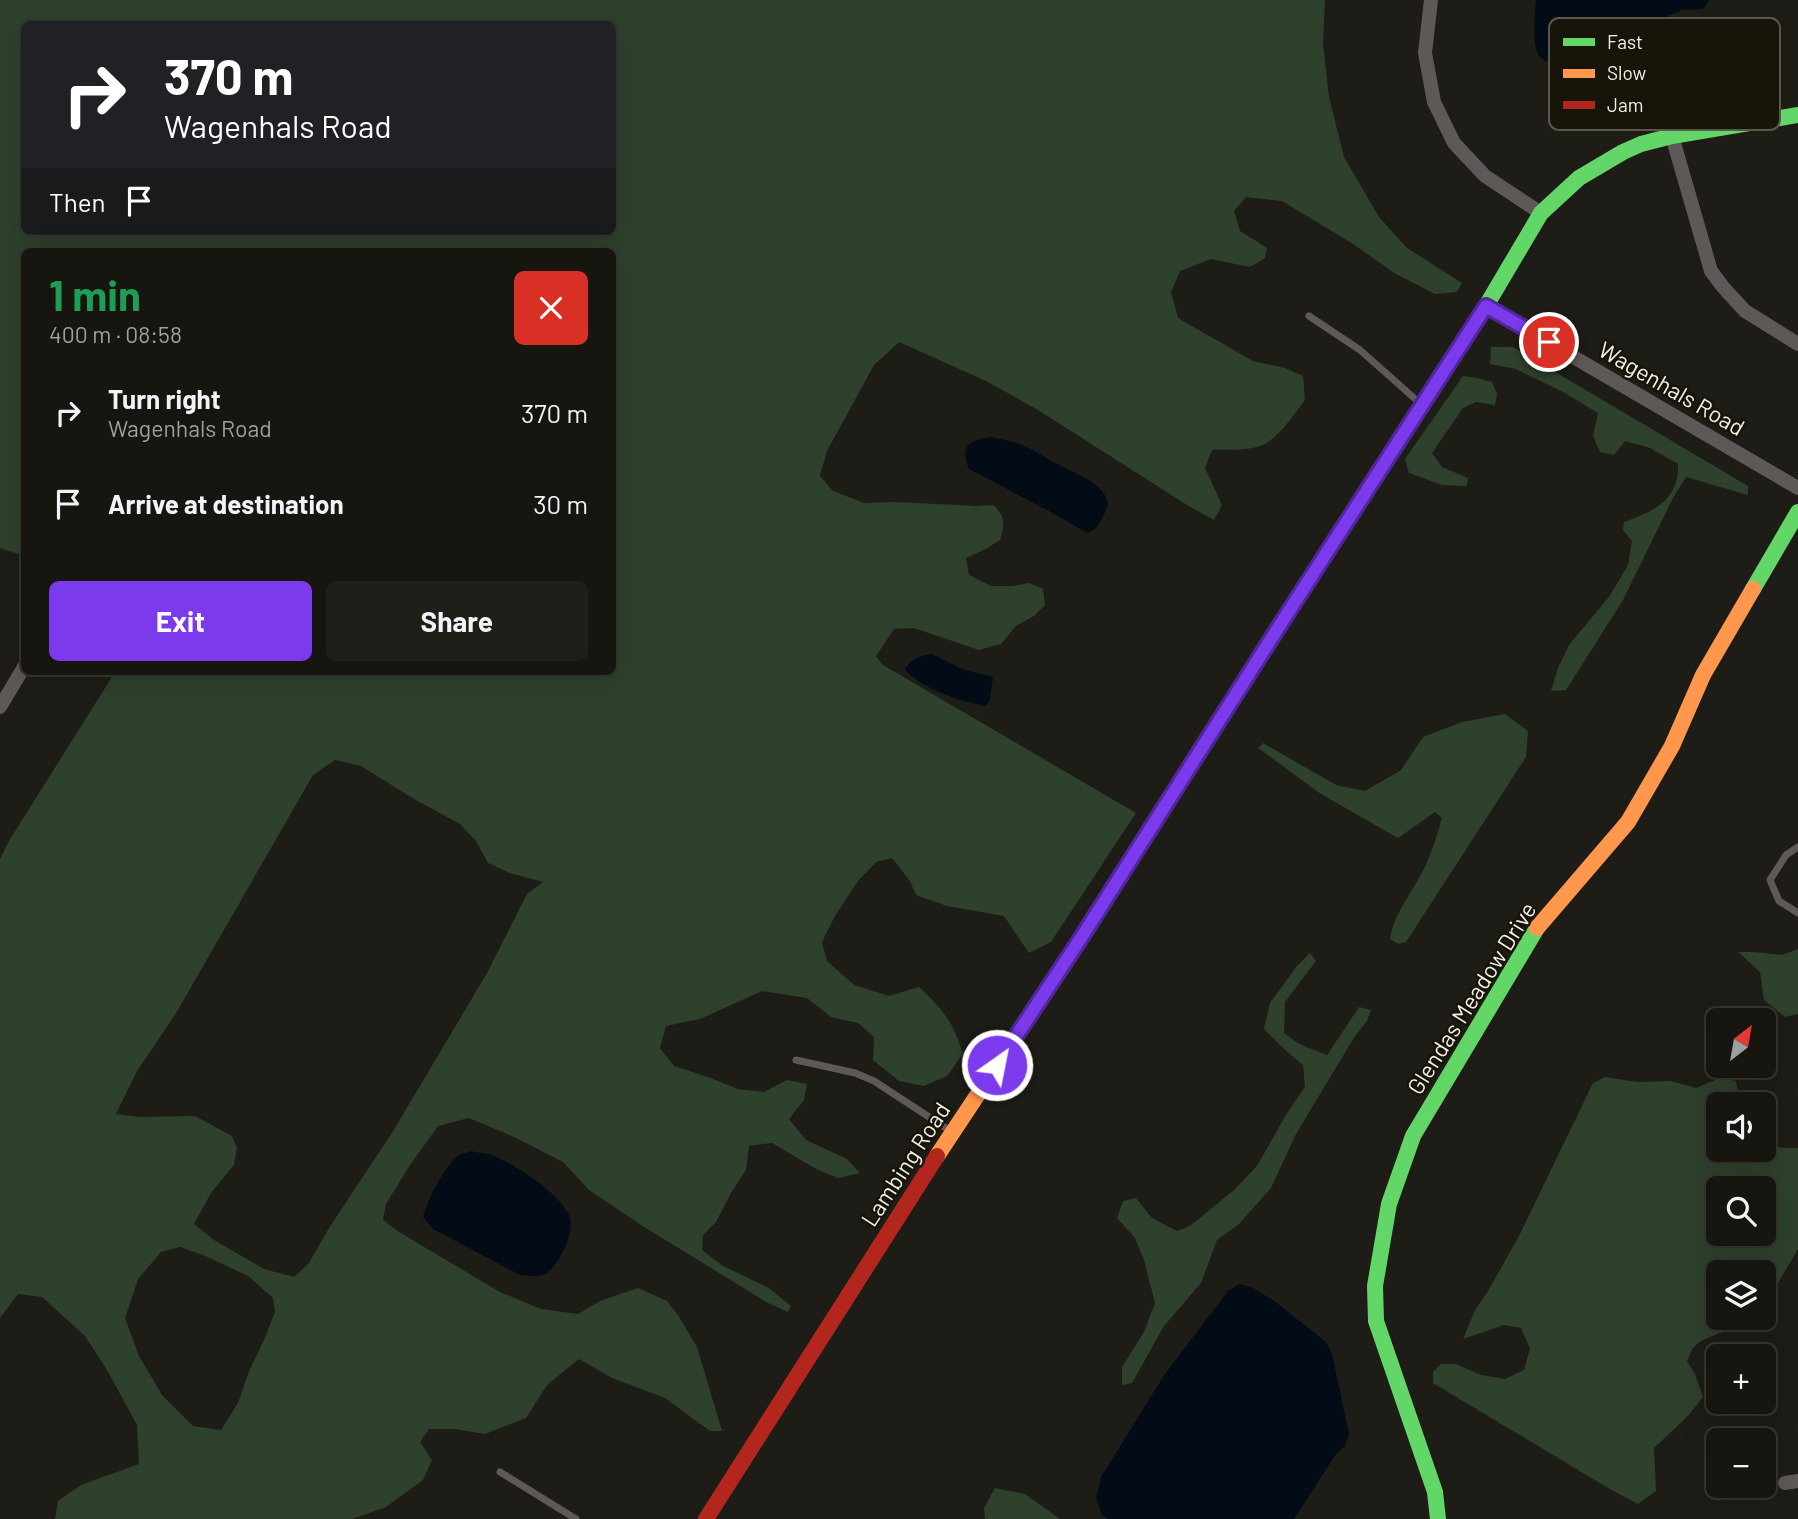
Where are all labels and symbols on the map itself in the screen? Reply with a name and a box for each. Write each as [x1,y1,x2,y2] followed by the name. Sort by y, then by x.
[1549,18,1780,130] legend
[1607,30,1643,53] text: Fast
[1607,61,1646,84] text: Slow
[1607,93,1643,116] text: Jam
[1519,312,1579,372] pin
[1594,335,1750,441] street label: Wagenhals Road
[1401,897,1541,1099] street label: Glendas Meadow Drive
[1706,1008,1776,1078] north arrow
[960,1028,1034,1102] position arrow
[854,1097,956,1231] street label: Lambing Road

